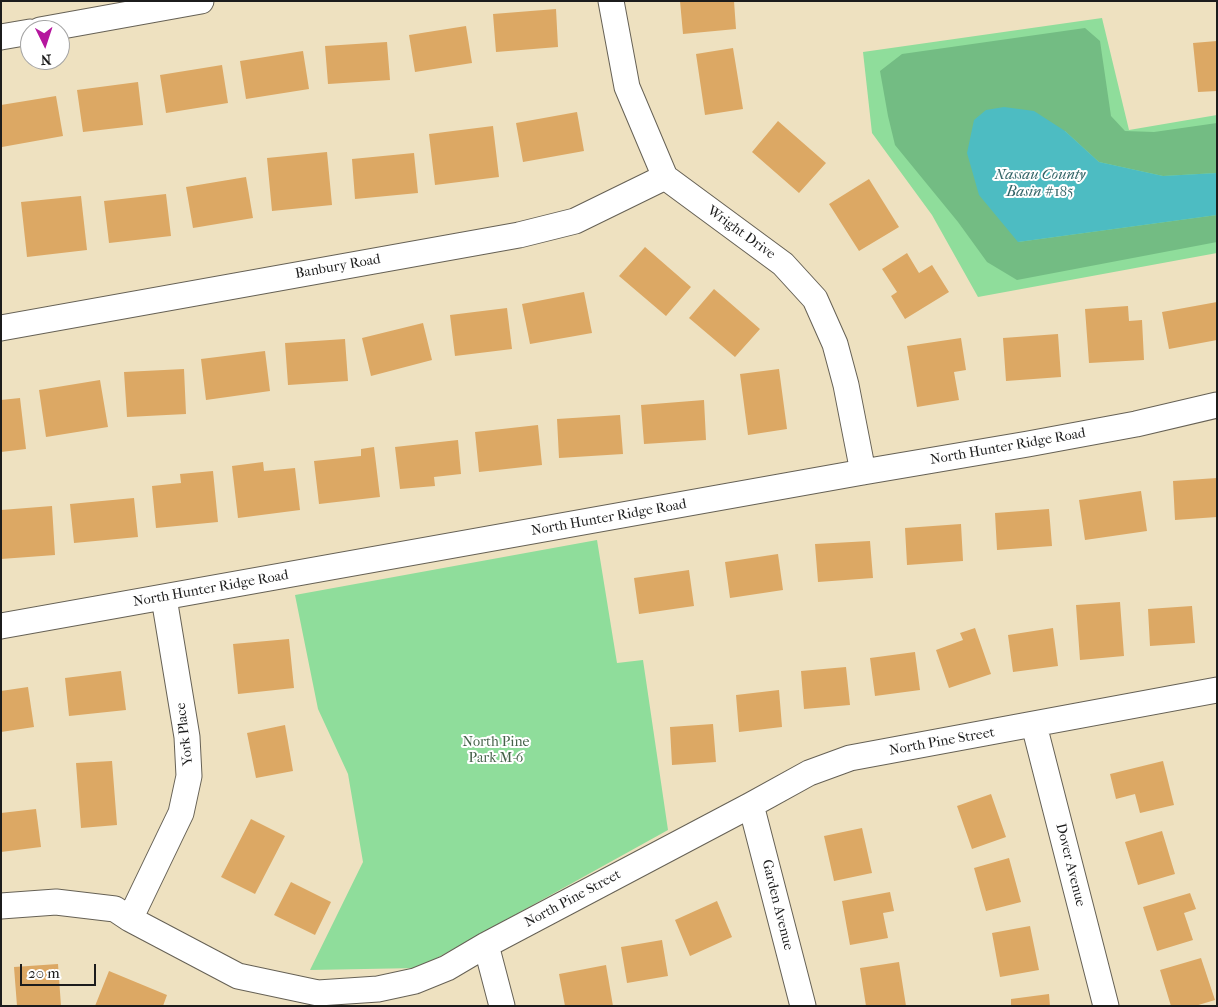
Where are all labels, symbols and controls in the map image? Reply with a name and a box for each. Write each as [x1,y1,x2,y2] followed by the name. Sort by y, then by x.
[20,20,70,70] north arrow
[40,51,52,68] text: N
[994,166,1086,201] water label: Nassau County Basin #185
[704,203,778,263] street label: Wright Drive
[294,251,382,283] street label: Banbury Road
[929,425,1087,469] street label: North Hunter Ridge Road
[530,496,688,540] street label: North Hunter Ridge Road
[132,567,290,611] street label: North Hunter Ridge Road
[173,702,197,766] street label: York Place
[888,724,996,760] street label: North Pine Street
[463,735,529,768] park label: North Pine Park M-6
[1052,822,1088,908] street label: Dover Avenue
[758,858,796,952] street label: Garden Avenue
[522,867,624,931] street label: North Pine Street
[22,954,99,986] scale bar
[28,964,60,982] text: 20 m

